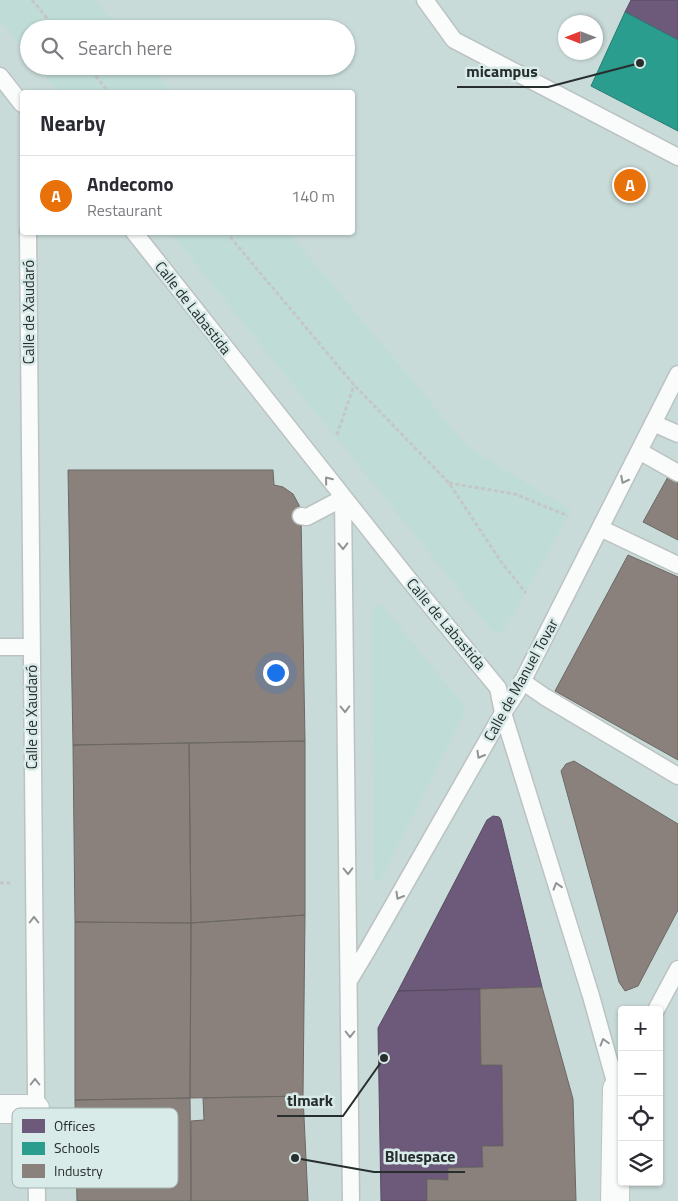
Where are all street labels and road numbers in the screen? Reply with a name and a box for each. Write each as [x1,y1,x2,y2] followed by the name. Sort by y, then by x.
[149,256,238,360] street label: Calle de Labastida
[17,260,40,364] street label: Calle de Xaudaró
[401,573,492,675] street label: Calle de Labastida
[477,614,564,745] street label: Calle de Manuel Tovar
[20,665,43,769] street label: Calle de Xaudaró

